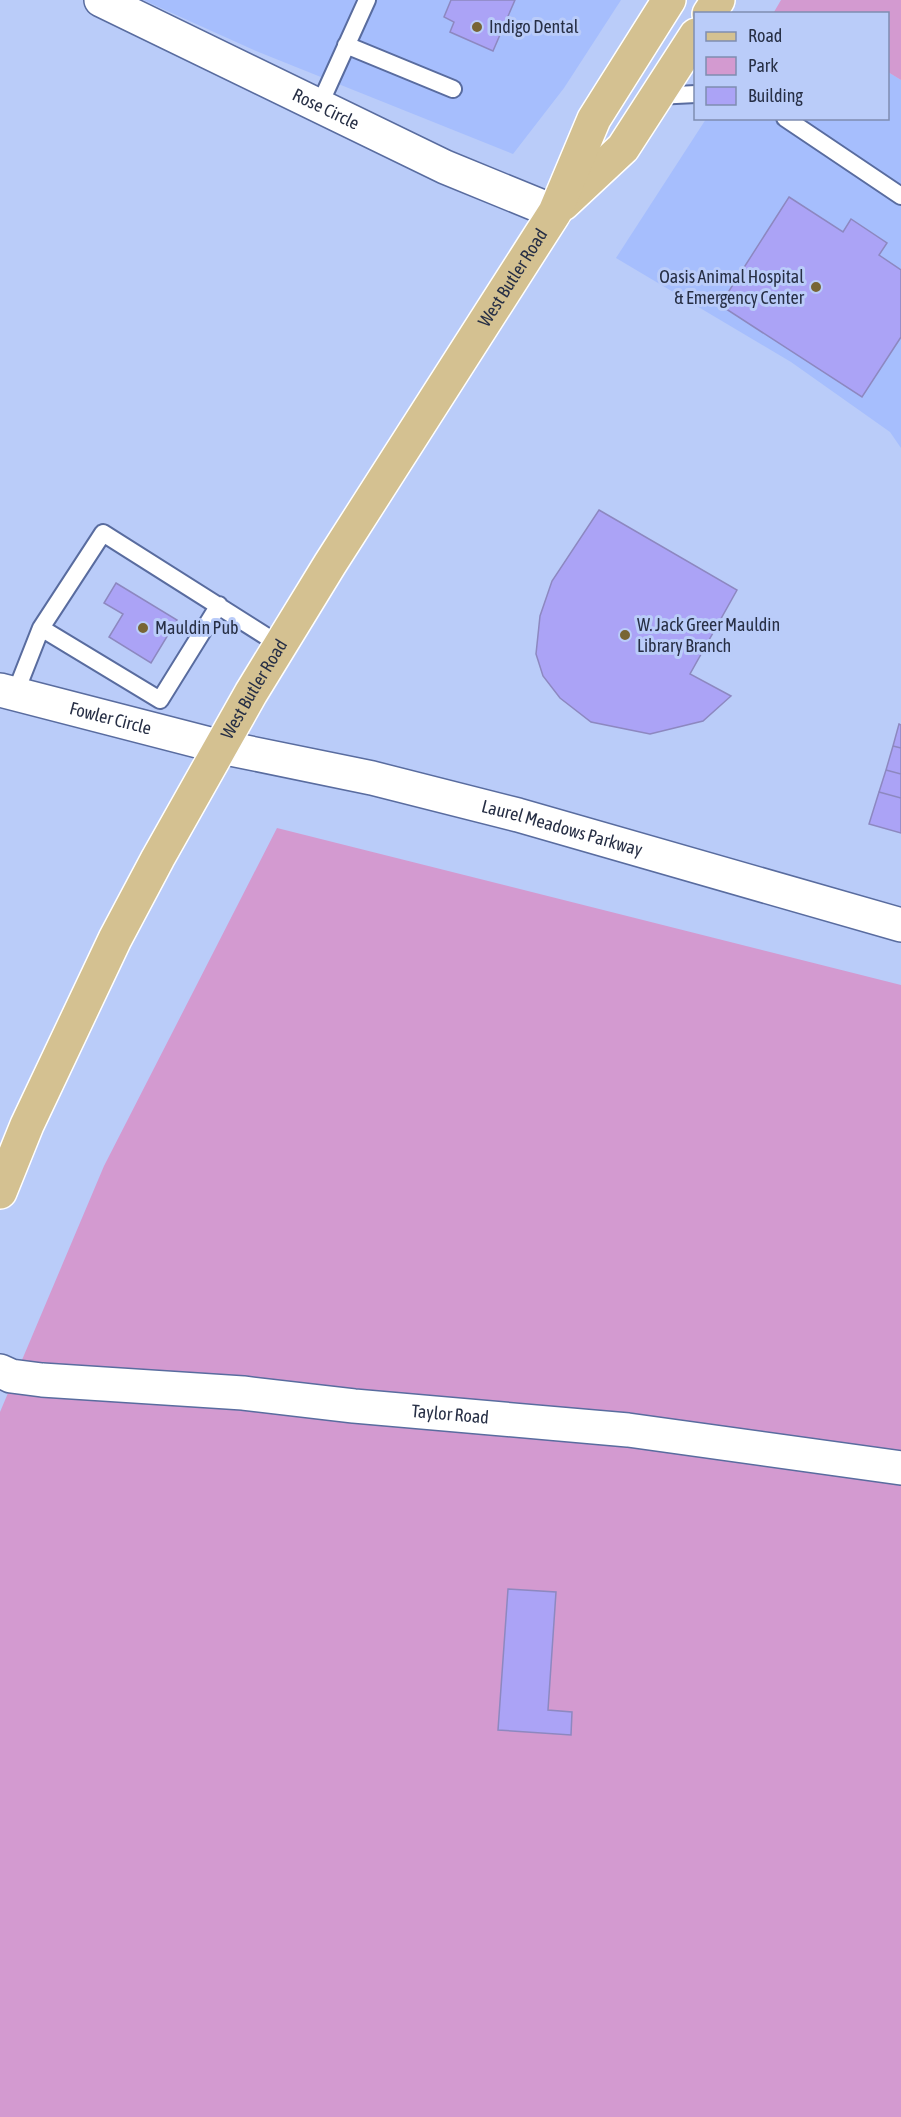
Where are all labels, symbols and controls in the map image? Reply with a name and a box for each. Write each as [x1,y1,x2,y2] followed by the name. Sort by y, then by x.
[694,12,889,120] legend
[489,16,579,37] place label: Indigo Dental
[470,20,484,34] marker: Indigo Dental
[748,25,782,46] text: Road
[748,55,778,76] text: Park
[289,84,363,134] street label: Rose Circle
[748,85,803,106] text: Building
[473,225,552,330] street label: West Butler Road
[659,266,805,308] place label: Oasis Animal Hospital & Emergency Center
[809,280,823,294] marker: Oasis Animal Hospital & Emergency Center
[637,614,780,656] place label: W. Jack Greer Mauldin Library Branch
[155,617,239,638] place label: Mauldin Pub
[136,621,150,635] marker: Mauldin Pub
[618,628,632,642] marker: W. Jack Greer Mauldin Library Branch
[216,635,291,742] street label: West Butler Road
[67,697,154,739] street label: Fowler Circle
[480,795,645,860] street label: Laurel Meadows Parkway
[411,1400,490,1428] street label: Taylor Road

